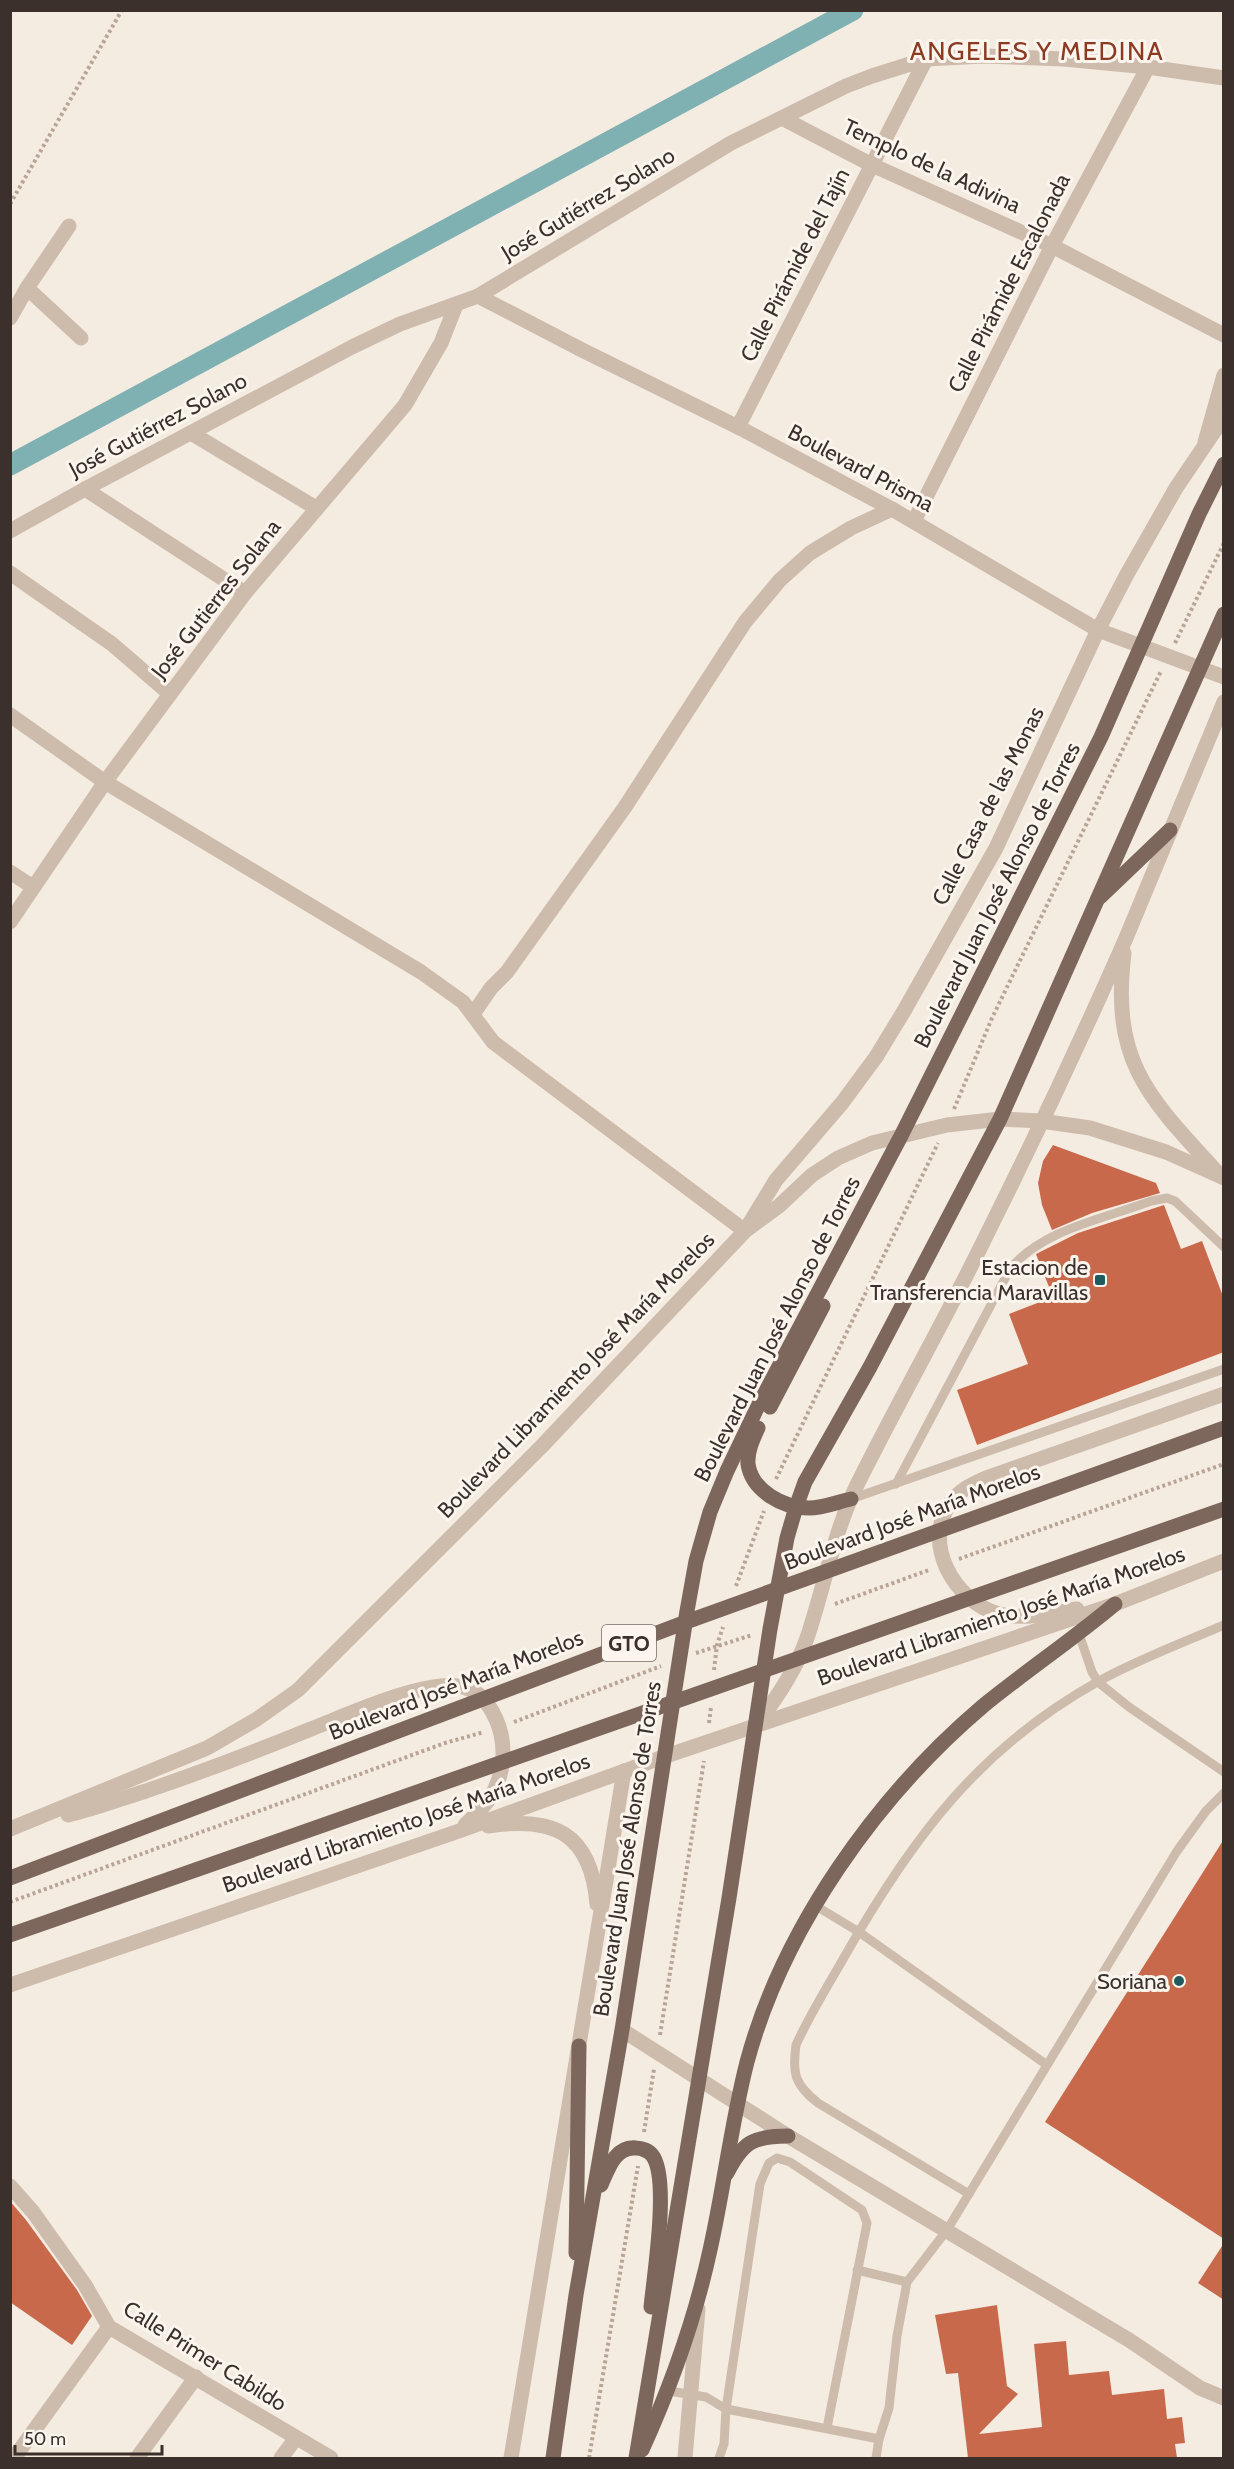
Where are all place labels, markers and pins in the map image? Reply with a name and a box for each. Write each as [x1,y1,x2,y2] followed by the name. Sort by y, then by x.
[870,1254,1088,1306] place label: Estacion de Transferencia Maravillas
[1093,1273,1107,1287] marker: Estacion de Transferencia Maravillas
[1097,1968,1167,1995] place label: Soriana
[1172,1974,1186,1988] marker: Soriana

